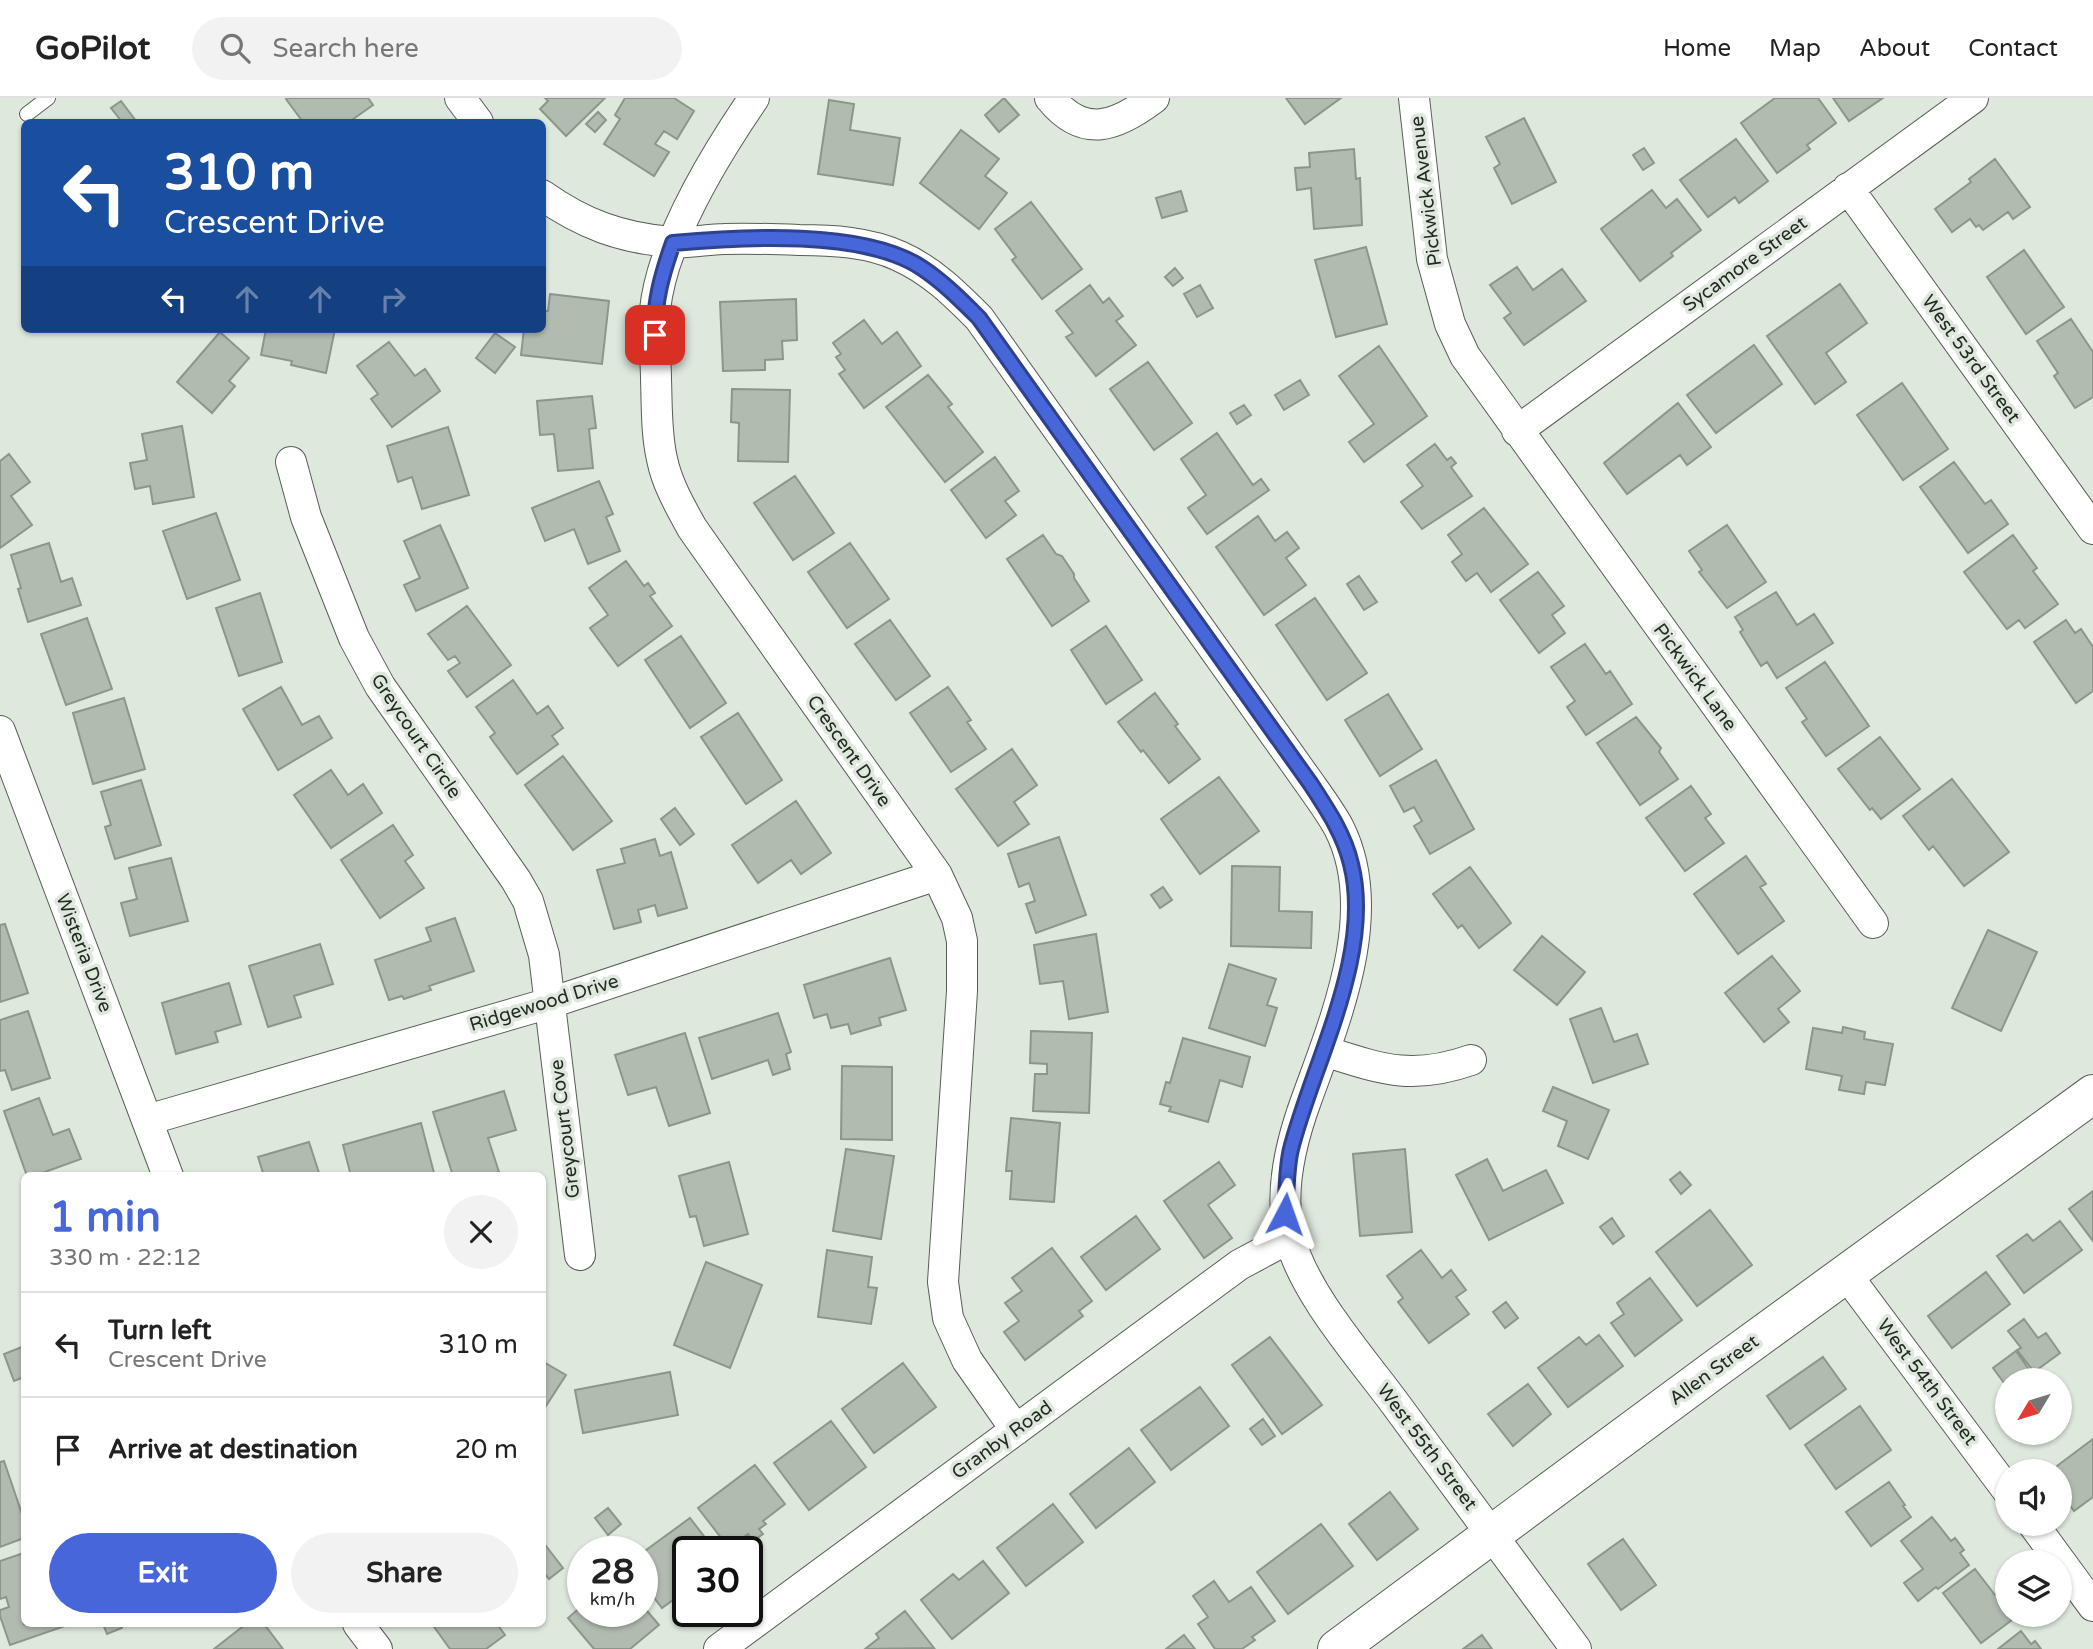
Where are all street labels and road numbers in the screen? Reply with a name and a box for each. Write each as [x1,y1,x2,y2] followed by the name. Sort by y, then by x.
[1406,115,1446,267] street label: Pickwick Avenue
[1679,212,1811,316] street label: Sycamore Street
[1917,291,2025,427] street label: West 53rd Street
[1649,619,1741,735] street label: Pickwick Lane
[366,670,466,802] street label: Greycourt Circle
[802,691,896,811] street label: Crescent Drive
[51,891,117,1015] street label: Wisteria Drive
[467,970,621,1036] street label: Ridgewood Drive
[546,1058,584,1200] street label: Greycourt Cove
[1872,1315,1982,1449] street label: West 54th Street
[1665,1330,1763,1410] street label: Allen Street
[1372,1380,1482,1514] street label: West 55th Street
[948,1396,1056,1484] street label: Granby Road

